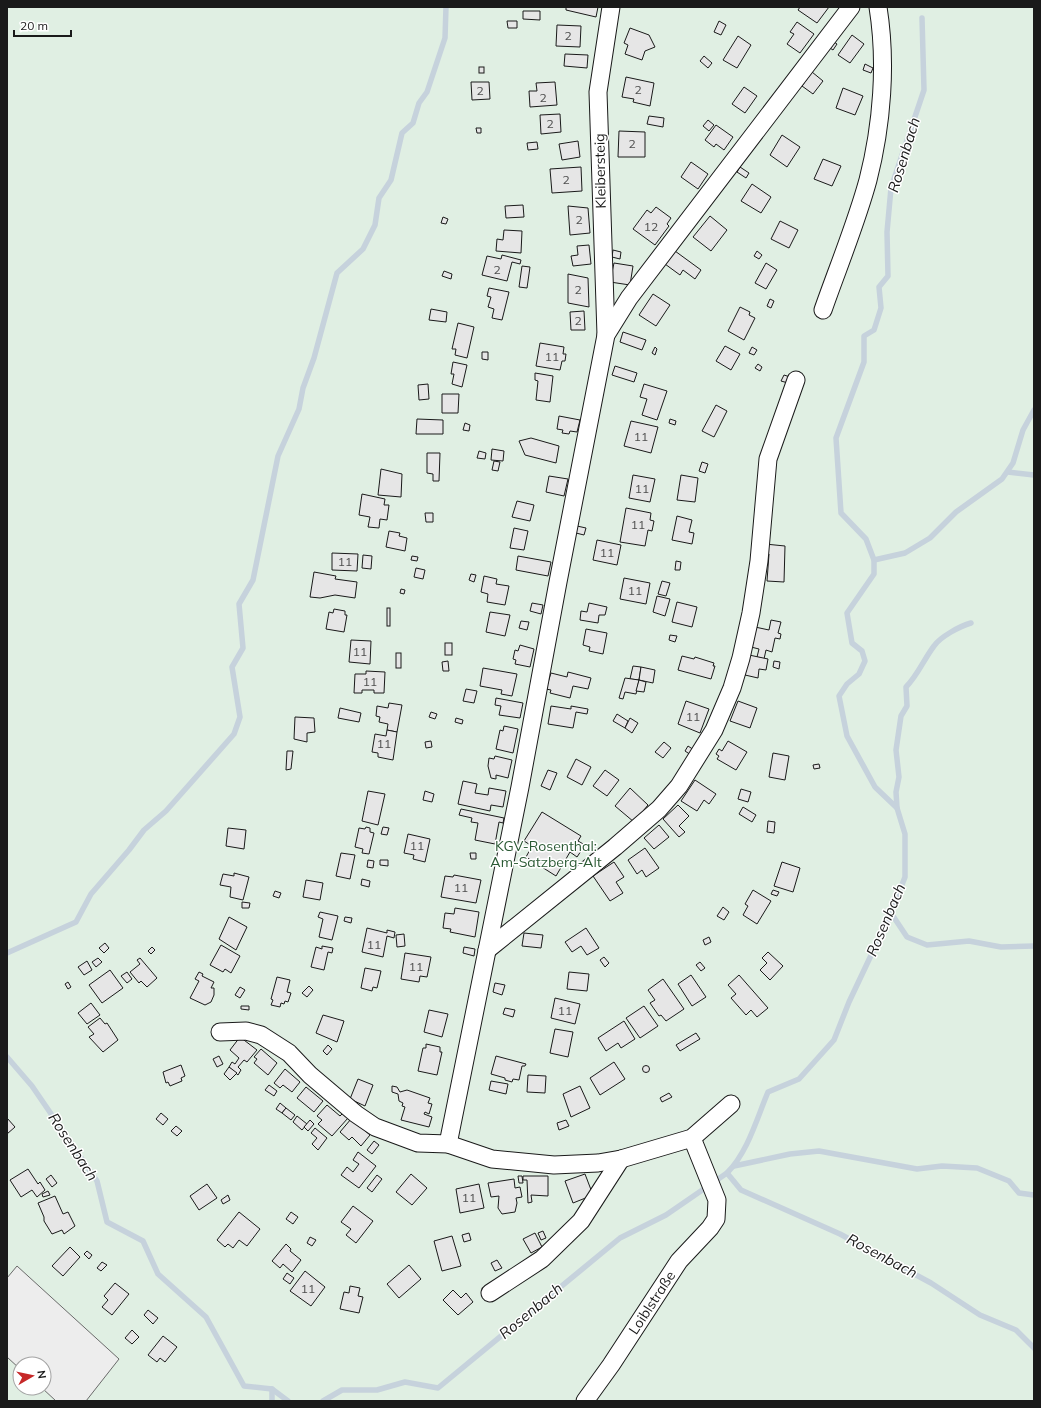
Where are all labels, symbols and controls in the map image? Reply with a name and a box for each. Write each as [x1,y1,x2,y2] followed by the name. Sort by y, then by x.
[14,12,71,38] scale bar
[20,18,48,33] text: 20 m
[564,28,572,43] house number: 2
[634,82,642,97] house number: 2
[476,83,484,98] house number: 2
[539,90,547,105] house number: 2
[883,115,924,195] water label: Rosenbach
[546,116,554,131] house number: 2
[590,133,610,209] street label: Kleibersteig
[628,136,636,151] house number: 2
[562,172,570,187] house number: 2
[575,212,583,227] house number: 2
[644,219,658,234] house number: 12
[493,262,501,277] house number: 2
[574,282,582,297] house number: 2
[574,313,582,328] house number: 2
[545,349,559,364] house number: 11
[634,429,648,444] house number: 11
[635,481,649,496] house number: 11
[631,517,645,532] house number: 11
[600,545,614,560] house number: 11
[338,554,352,569] house number: 11
[628,583,642,598] house number: 11
[353,644,367,659] house number: 11
[363,674,377,689] house number: 11
[686,709,700,724] house number: 11
[377,736,391,751] house number: 11
[490,837,602,871] park label: KGV-Rosenthal: Am-Satzberg-Alt
[410,838,424,853] house number: 11
[454,880,468,895] house number: 11
[862,880,909,959] water label: Rosenbach
[367,937,381,952] house number: 11
[409,959,423,974] house number: 11
[558,1003,572,1018] house number: 11
[44,1109,103,1185] water label: Rosenbach
[462,1190,476,1205] house number: 11
[844,1229,921,1282] water label: Rosenbach
[624,1267,679,1338] street label: Loiblstraße
[495,1278,567,1343] water label: Rosenbach
[301,1281,315,1296] house number: 11
[12,1356,52,1396] north arrow
[34,1369,49,1380] text: N

